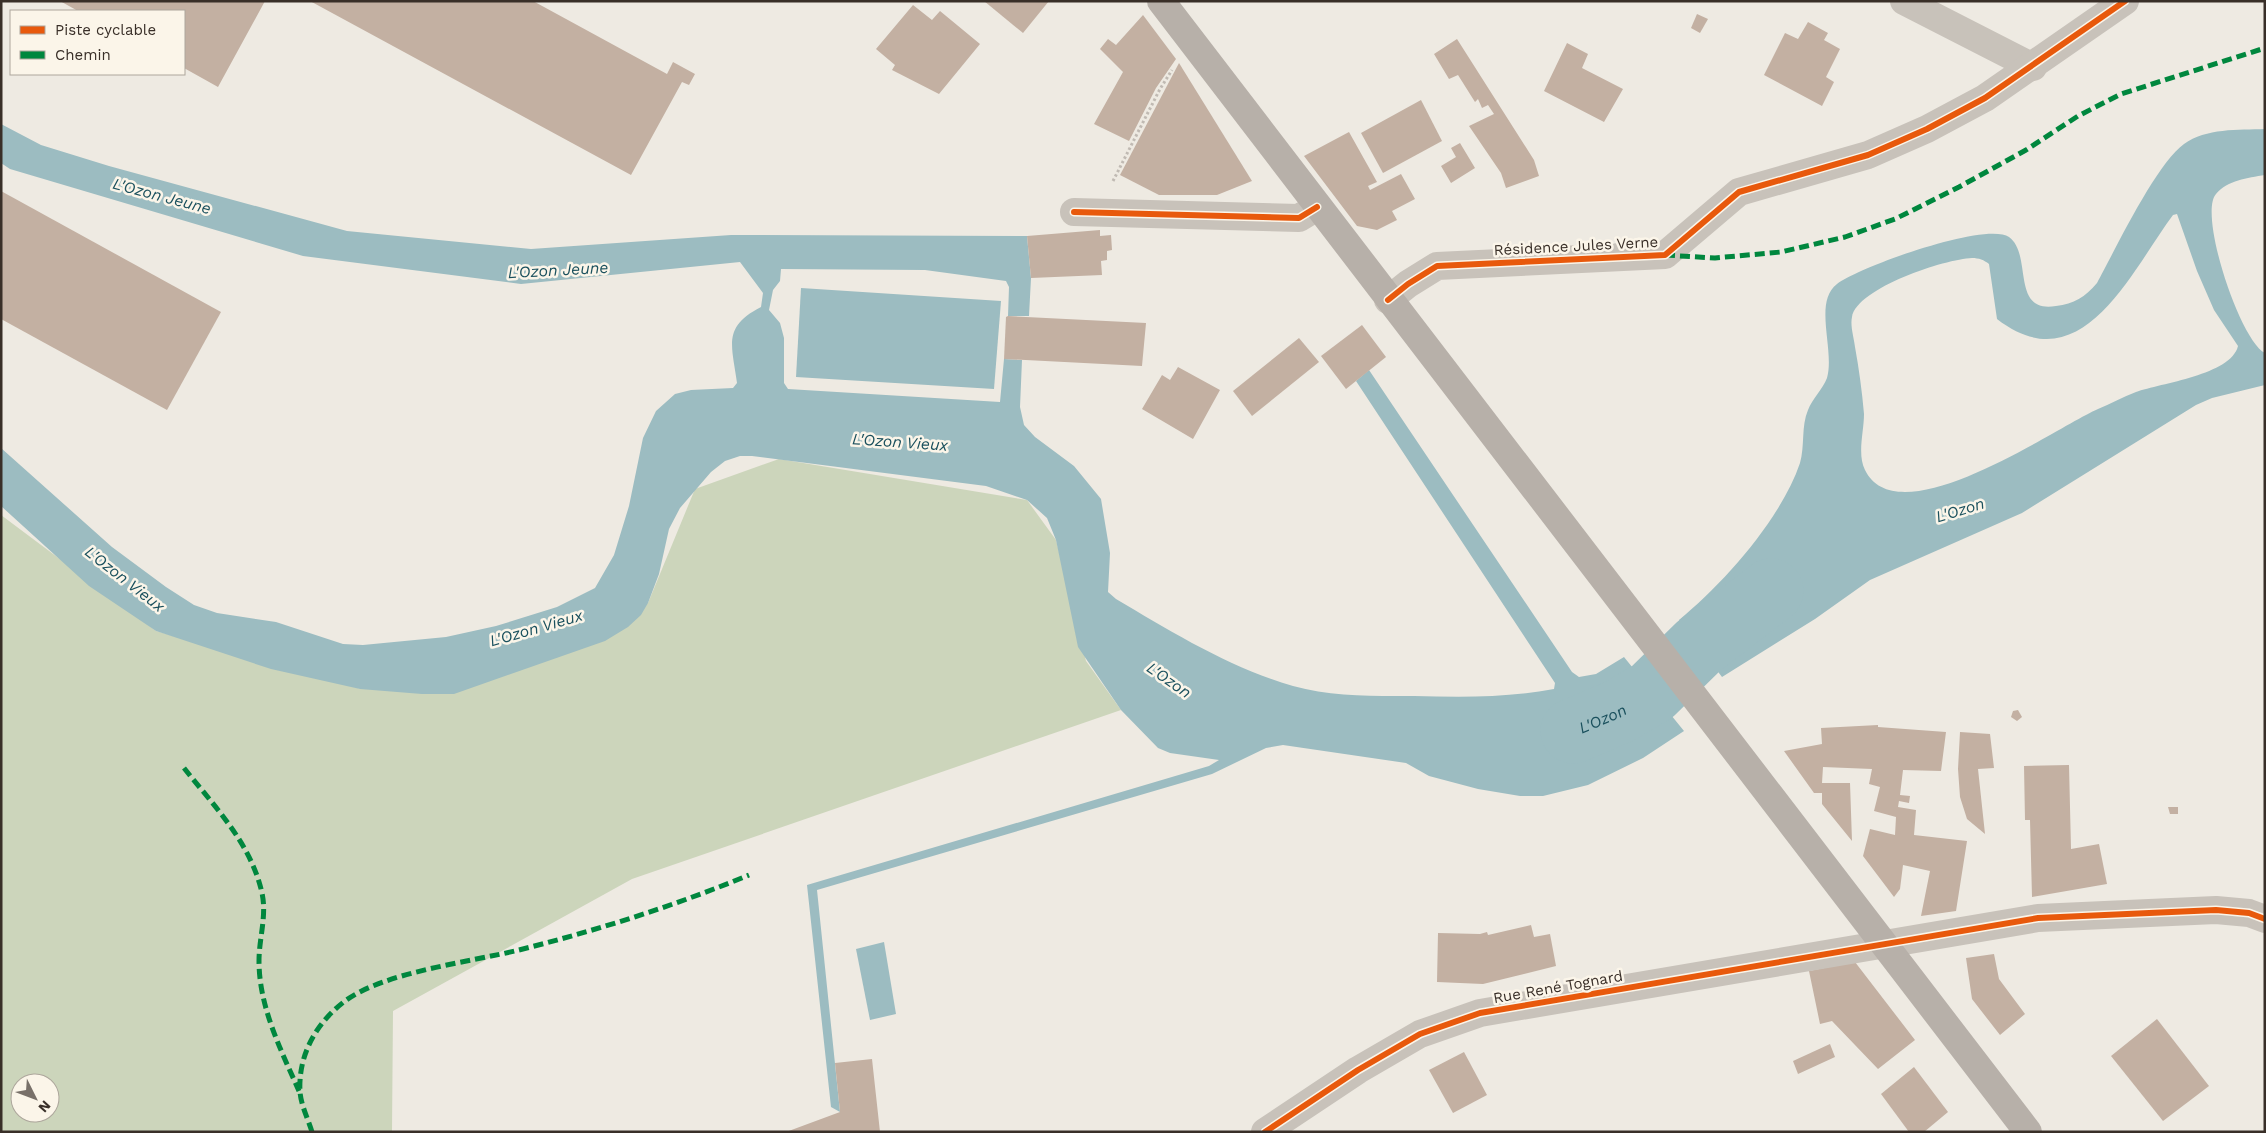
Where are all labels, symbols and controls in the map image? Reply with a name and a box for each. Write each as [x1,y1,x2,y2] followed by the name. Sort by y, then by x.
[10,10,185,75] legend
[55,21,156,39] text: Piste cyclable
[55,46,111,64] text: Chemin
[111,174,213,218] water label: L'Ozon Jeune
[1493,233,1659,259] street label: Résidence Jules Verne
[507,258,609,282] water label: L'Ozon Jeune
[851,429,949,455] water label: L'Ozon Vieux
[1933,494,1987,526] water label: L'Ozon
[81,542,169,616] water label: L'Ozon Vieux
[487,605,585,650] water label: L'Ozon Vieux
[1143,658,1195,702] water label: L'Ozon
[1576,700,1630,737] water label: L'Ozon
[1492,967,1624,1007] street label: Rue René Tognard
[10,1073,60,1123] north arrow
[35,1097,54,1116] text: N

